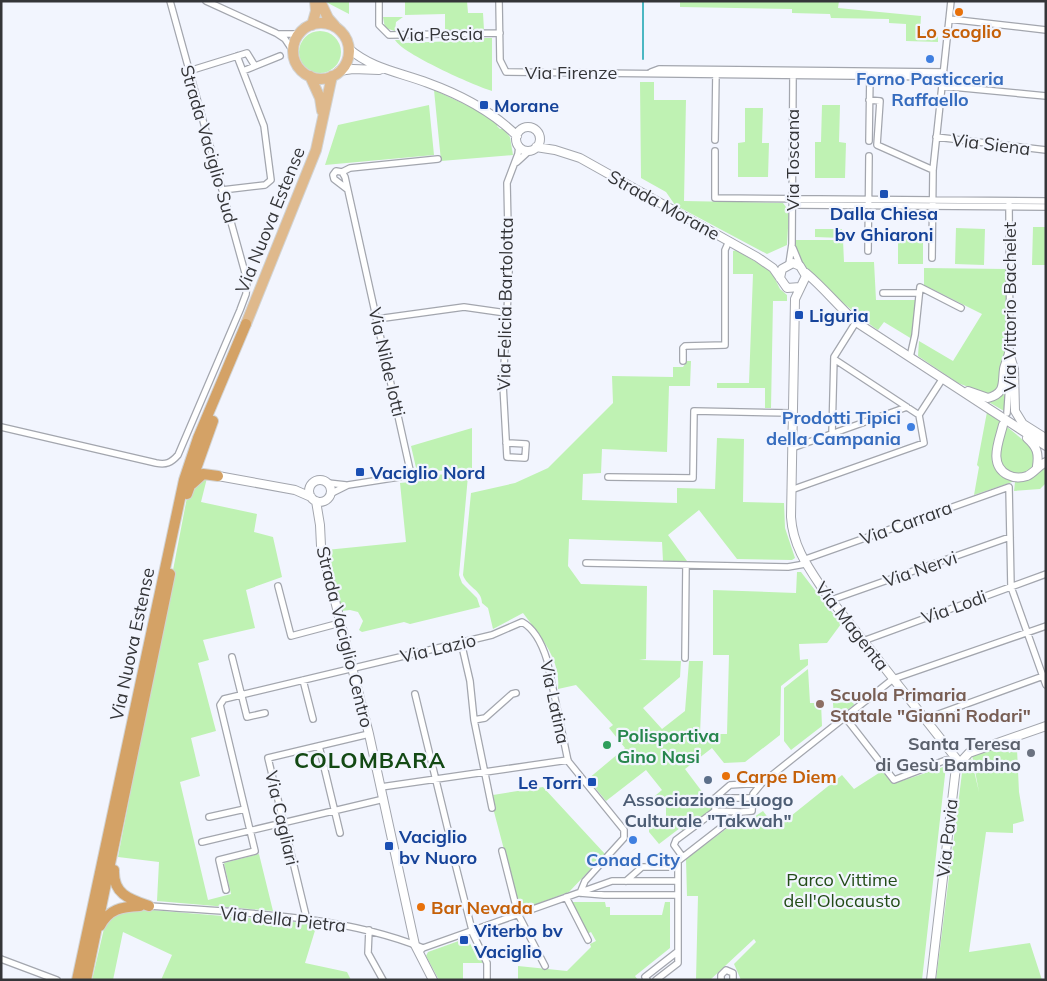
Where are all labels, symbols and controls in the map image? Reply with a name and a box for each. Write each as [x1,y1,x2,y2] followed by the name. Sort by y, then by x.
[953,6,965,18] marker: Lo scoglio
[916,20,1002,43] place label: Lo scoglio
[397,22,483,46] street label: Via Pescia
[924,53,936,65] marker: Forno Pasticceria Raffaello
[525,61,617,84] street label: Via Firenze
[175,62,243,226] street label: Strada Vaciglio Sud
[856,67,1004,111] place label: Forno Pasticceria Raffaello
[494,94,559,117] place label: Morane
[478,99,490,111] marker: Morane
[781,109,804,211] street label: Via Toscana
[950,128,1032,160] street label: Via Siena
[230,143,310,297] street label: Via Nuova Estense
[604,165,724,245] street label: Strada Morane
[878,188,890,200] marker: Dalla Chiesa bv Ghiaroni
[830,202,938,246] place label: Dalla Chiesa bv Ghiaroni
[492,217,518,391] street label: Via Felicia Bartolotta
[998,222,1021,392] street label: Via Vittorio Bachelet
[809,304,869,327] place label: Liguria
[363,305,411,419] street label: Via Nilde Iotti
[793,309,805,321] marker: Liguria
[766,406,901,450] place label: Prodotti Tipici della Campania
[905,421,917,433] marker: Prodotti Tipici della Campania
[369,461,485,484] place label: Vaciglio Nord
[354,466,366,478] marker: Vaciglio Nord
[857,496,955,550] street label: Via Carrara
[311,544,379,730] street label: Strada Vaciglio Centro
[880,546,960,592] street label: Via Nervi
[105,565,159,723] street label: Via Nuova Estense
[810,577,894,675] street label: Via Magenta
[918,585,990,629] street label: Via Lodi
[398,628,478,668] street label: Via Lazio
[535,658,575,746] street label: Via Latina
[830,683,1031,727] place label: Scuola Primaria Statale "Gianni Rodari"
[814,698,826,710] marker: Scuola Primaria Statale "Gianni Rodari"
[617,724,719,768] place label: Polisportiva Gino Nasi
[875,732,1021,776] place label: Santa Teresa di Gesù Bambino
[601,739,613,751] marker: Polisportiva Gino Nasi
[294,746,446,774] district label: COLOMBARA
[1025,747,1037,759] marker: Santa Teresa di Gesù Bambino
[736,765,837,788] place label: Carpe Diem
[260,769,304,867] street label: Via Cagliari
[720,770,732,782] marker: Carpe Diem
[518,771,582,794] place label: Le Torri
[702,774,714,786] marker: Associazione Luogo Culturale "Takwah"
[586,776,598,788] marker: Le Torri
[623,788,793,832] place label: Associazione Luogo Culturale "Takwah"
[931,798,963,878] street label: Via Pavia
[398,825,477,869] place label: Vaciglio bv Nuoro
[627,834,639,846] marker: Conad City
[383,840,395,852] marker: Vaciglio bv Nuoro
[586,848,680,871] place label: Conad City
[784,868,900,912] park label: Parco Vittime dell'Olocausto
[431,896,533,919] place label: Bar Nevada
[219,901,347,937] street label: Via della Pietra
[415,901,427,913] marker: Bar Nevada
[473,919,563,963] place label: Viterbo bv Vaciglio
[458,934,470,946] marker: Viterbo bv Vaciglio

